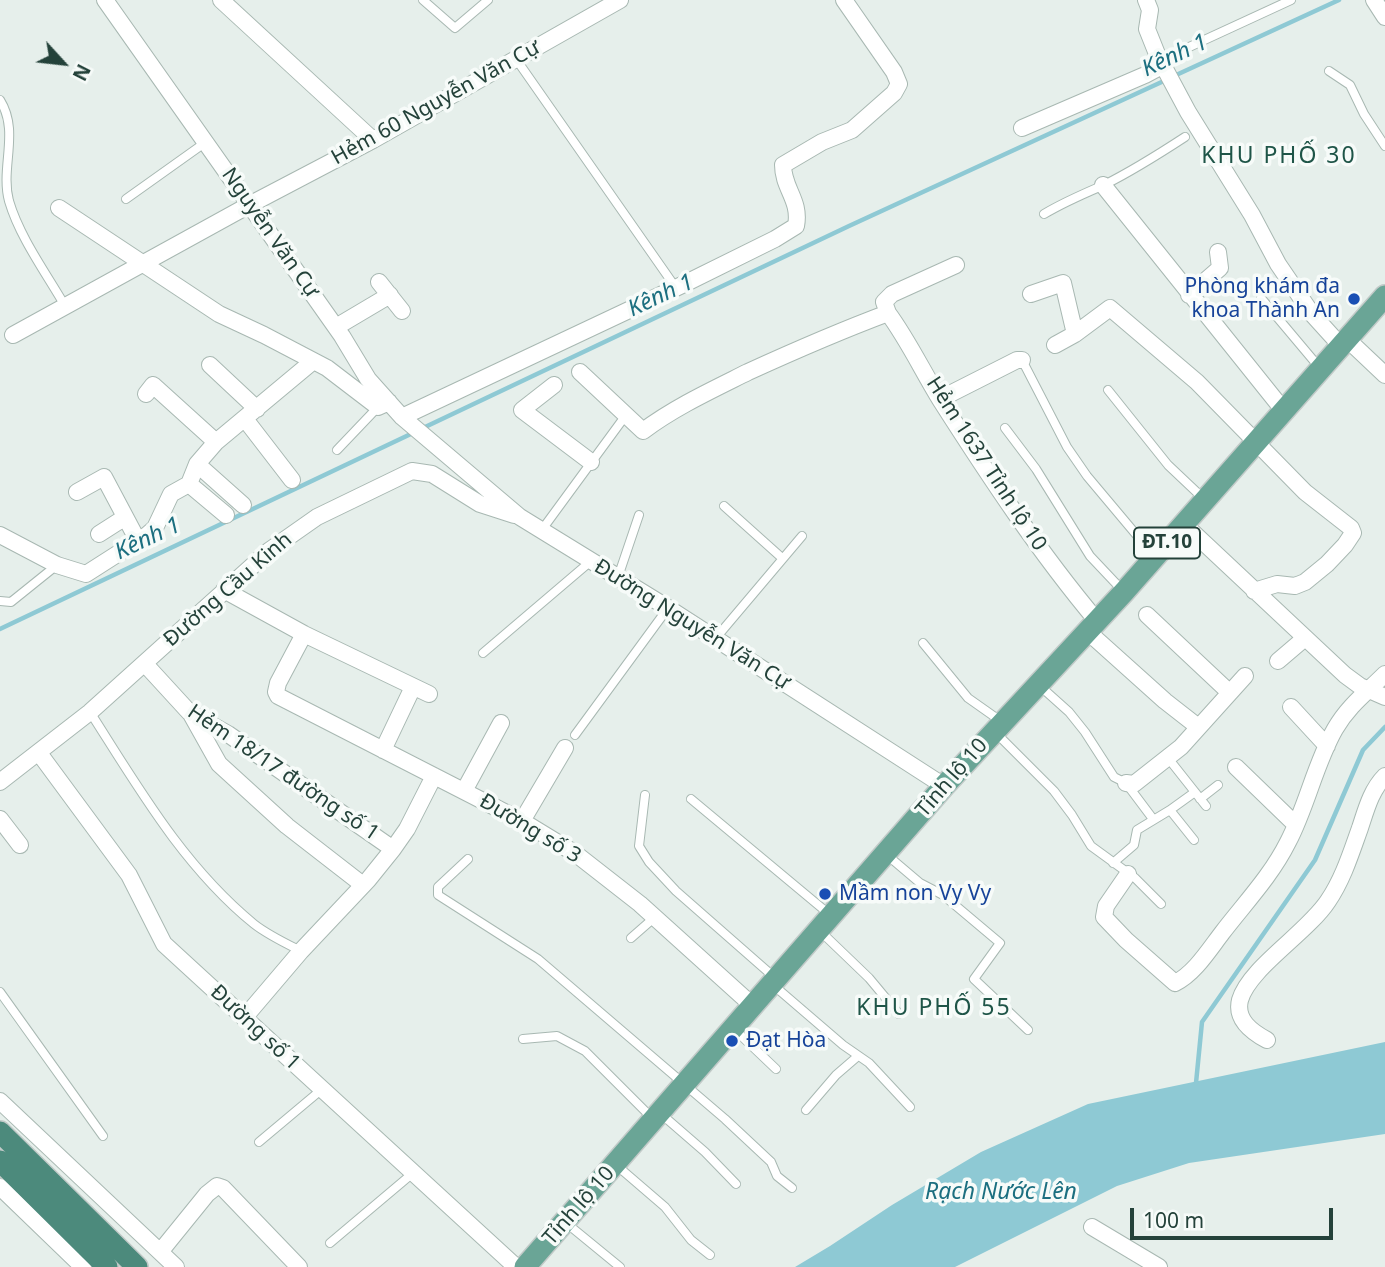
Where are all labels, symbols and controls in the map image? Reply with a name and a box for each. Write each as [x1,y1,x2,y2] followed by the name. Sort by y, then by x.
[28,28,98,98] north arrow
[1138,29,1212,83] water label: Kênh 1
[327,35,545,171] street label: Hẻm 60 Nguyễn Văn Cự
[67,60,97,85] text: N
[1203,142,1355,170] district label: KHU PHỐ 30
[216,163,324,303] street label: Nguyễn Văn Cự
[624,269,698,323] water label: Kênh 1
[1184,274,1340,324] place label: Phòng khám đa khoa Thành An
[1346,291,1362,307] marker: Phòng khám đa khoa Thành An
[920,372,1052,556] street label: Hẻm 1637 Tỉnh lộ 10
[111,512,185,566] water label: Kênh 1
[159,527,297,653] street label: Đường Cầu Kinh
[1134,528,1200,558] road number: ĐT.10
[589,554,795,696] street label: Đường Nguyễn Văn Cự
[182,700,384,846] street label: Hẻm 18/17 đường số 1
[911,733,993,823] street label: Tỉnh lộ 10
[475,789,585,869] street label: Đường số 3
[839,881,991,907] place label: Mầm non Vy Vy
[817,886,833,902] marker: Mầm non Vy Vy
[205,980,305,1076] street label: Đường số 1
[858,994,1010,1022] district label: KHU PHỐ 55
[746,1028,826,1054] place label: Đạt Hòa
[724,1033,740,1049] marker: Đạt Hòa
[538,1161,620,1251] street label: Tỉnh lộ 10
[925,1178,1077,1206] water label: Rạch Nước Lên
[1133,1194,1336,1238] scale bar
[1143,1206,1204,1234] text: 100 m

